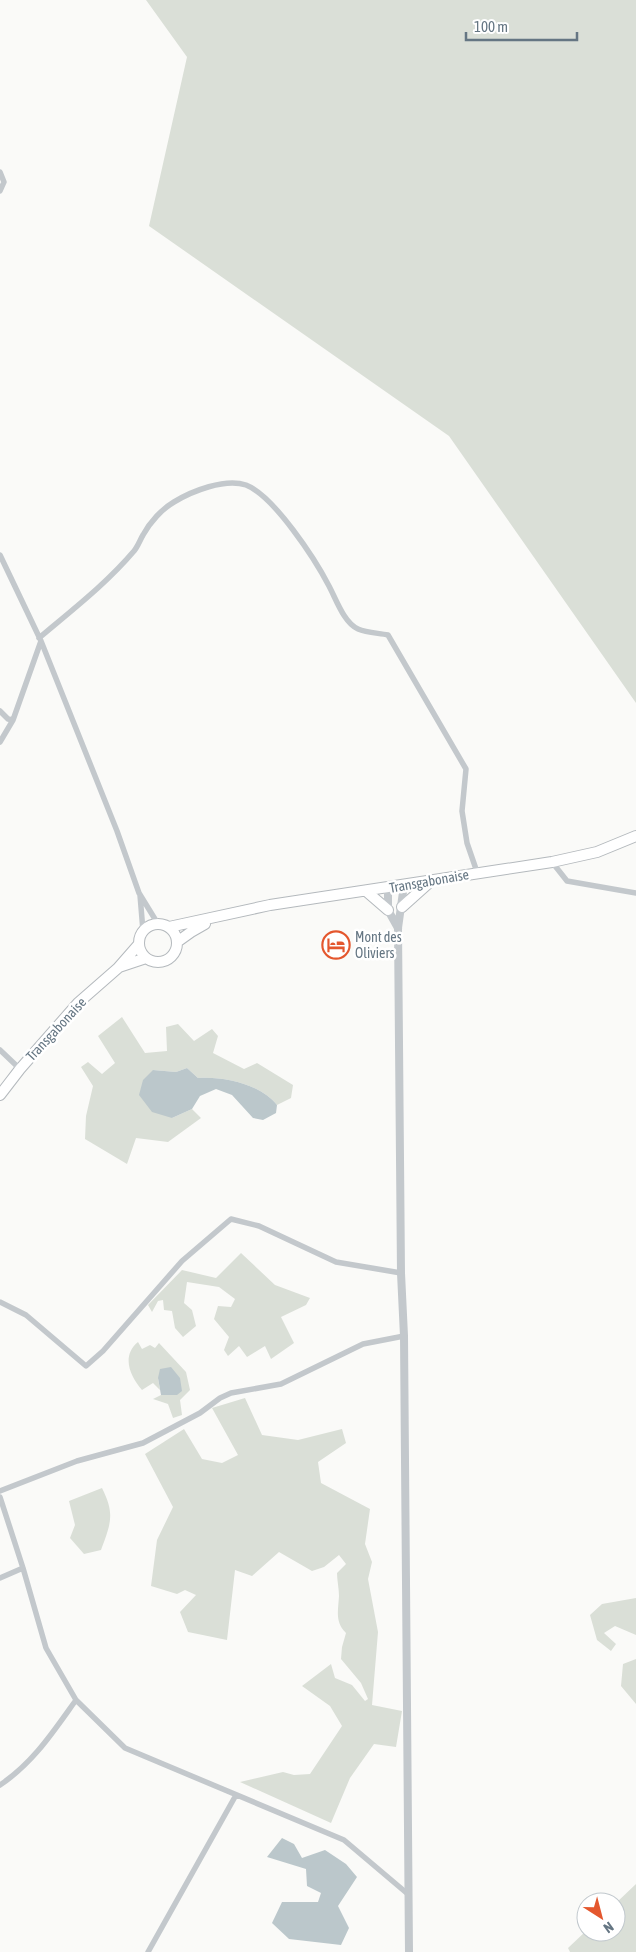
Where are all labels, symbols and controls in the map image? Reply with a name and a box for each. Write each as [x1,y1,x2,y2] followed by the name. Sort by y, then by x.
[466,10,577,42] scale bar
[474,18,508,35] text: 100 m
[388,866,470,896] street label: Transgabonaise
[355,929,402,961] place label: Mont des Oliviers
[321,930,351,960] hotel icon: Mont des Oliviers
[23,994,89,1064] street label: Transgabonaise
[576,1892,626,1942] north arrow
[601,1919,617,1936] text: N

